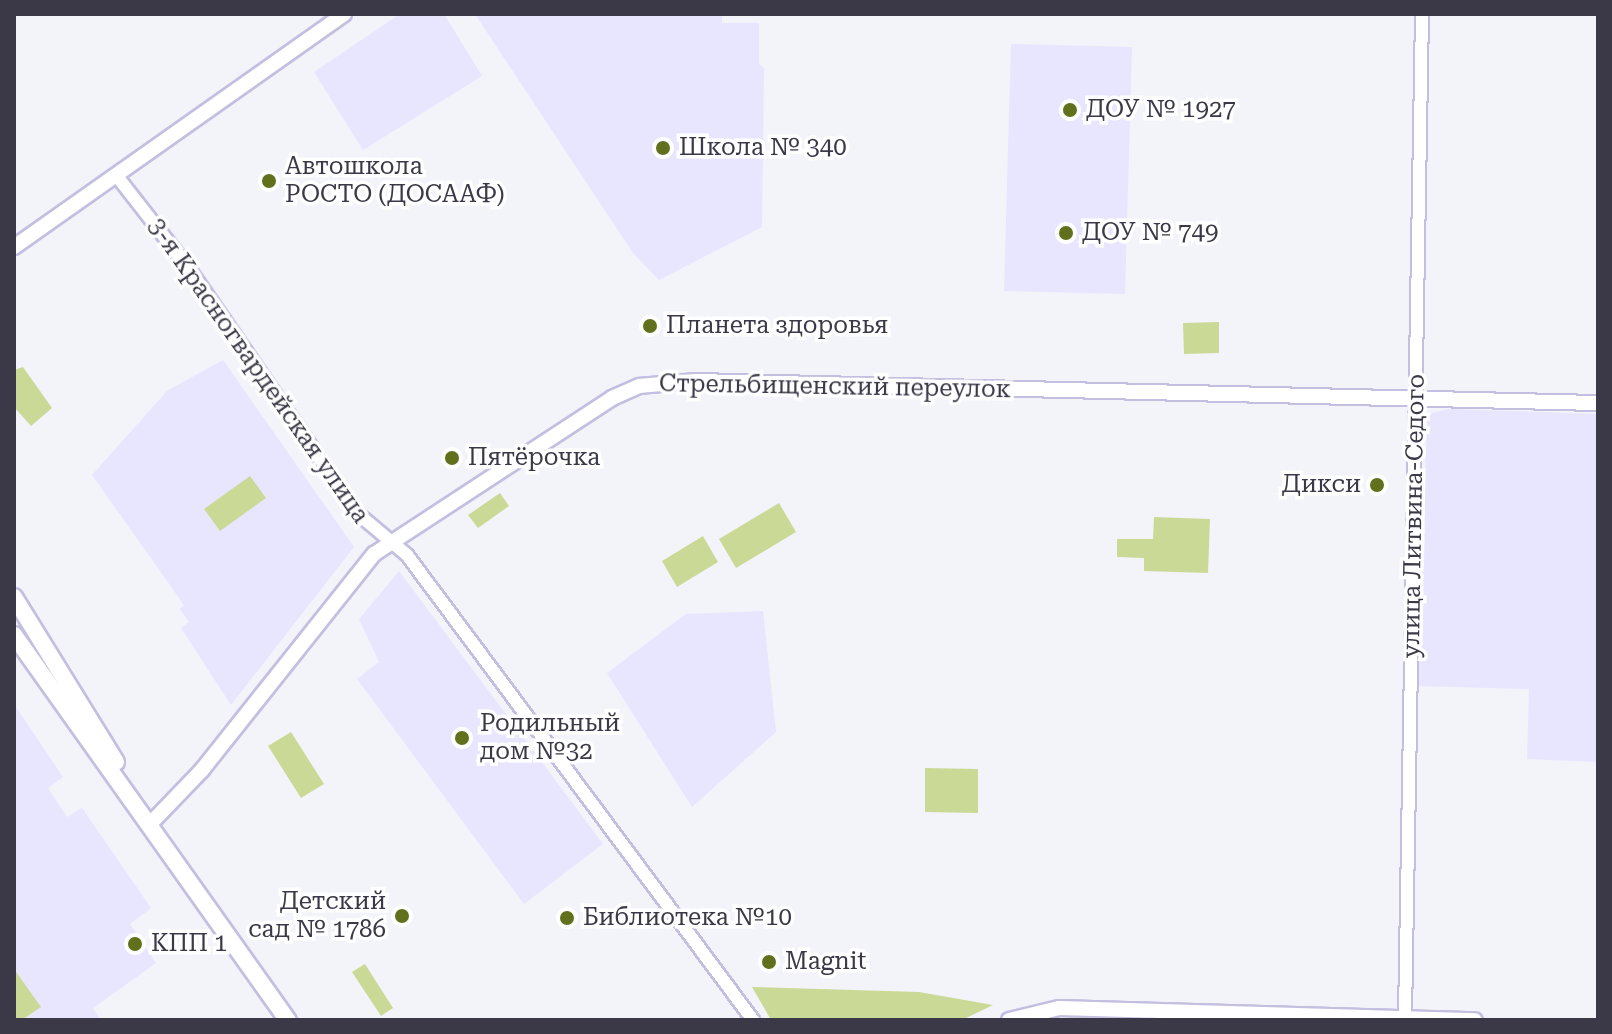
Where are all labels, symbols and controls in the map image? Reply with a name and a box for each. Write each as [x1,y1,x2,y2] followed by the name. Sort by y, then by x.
[1086,96,1236,124] place label: ДОУ № 1927
[1061,101,1079,119] marker: ДОУ № 1927
[679,134,847,162] place label: Школа № 340
[654,139,672,157] marker: Школа № 340
[285,153,505,209] place label: Автошкола РОСТО (ДОСААФ)
[260,172,278,190] marker: Автошкола РОСТО (ДОСААФ)
[141,213,375,529] street label: 3-я Красногвардейская улица
[1082,219,1218,247] place label: ДОУ № 749
[1057,224,1075,242] marker: ДОУ № 749
[666,312,888,340] place label: Планета здоровья
[641,317,659,335] marker: Планета здоровья
[659,370,1011,404] street label: Стрельбищенский переулок
[1397,374,1431,658] street label: улица Литвина-Седого
[468,444,600,472] place label: Пятёрочка
[443,449,461,467] marker: Пятёрочка
[1282,471,1361,499] place label: Дикси
[1368,476,1386,494] marker: Дикси
[480,710,620,766] place label: Родильный дом №32
[451,727,473,749] marker: Родильный дом №32
[248,888,386,944] place label: Детский сад № 1786
[583,904,792,932] place label: Библиотека №10
[393,907,411,925] marker: Детский сад № 1786
[558,909,576,927] marker: Библиотека №10
[151,930,227,958] place label: КПП 1
[126,935,144,953] marker: КПП 1
[785,948,866,976] place label: Magnit
[760,953,778,971] marker: Magnit

